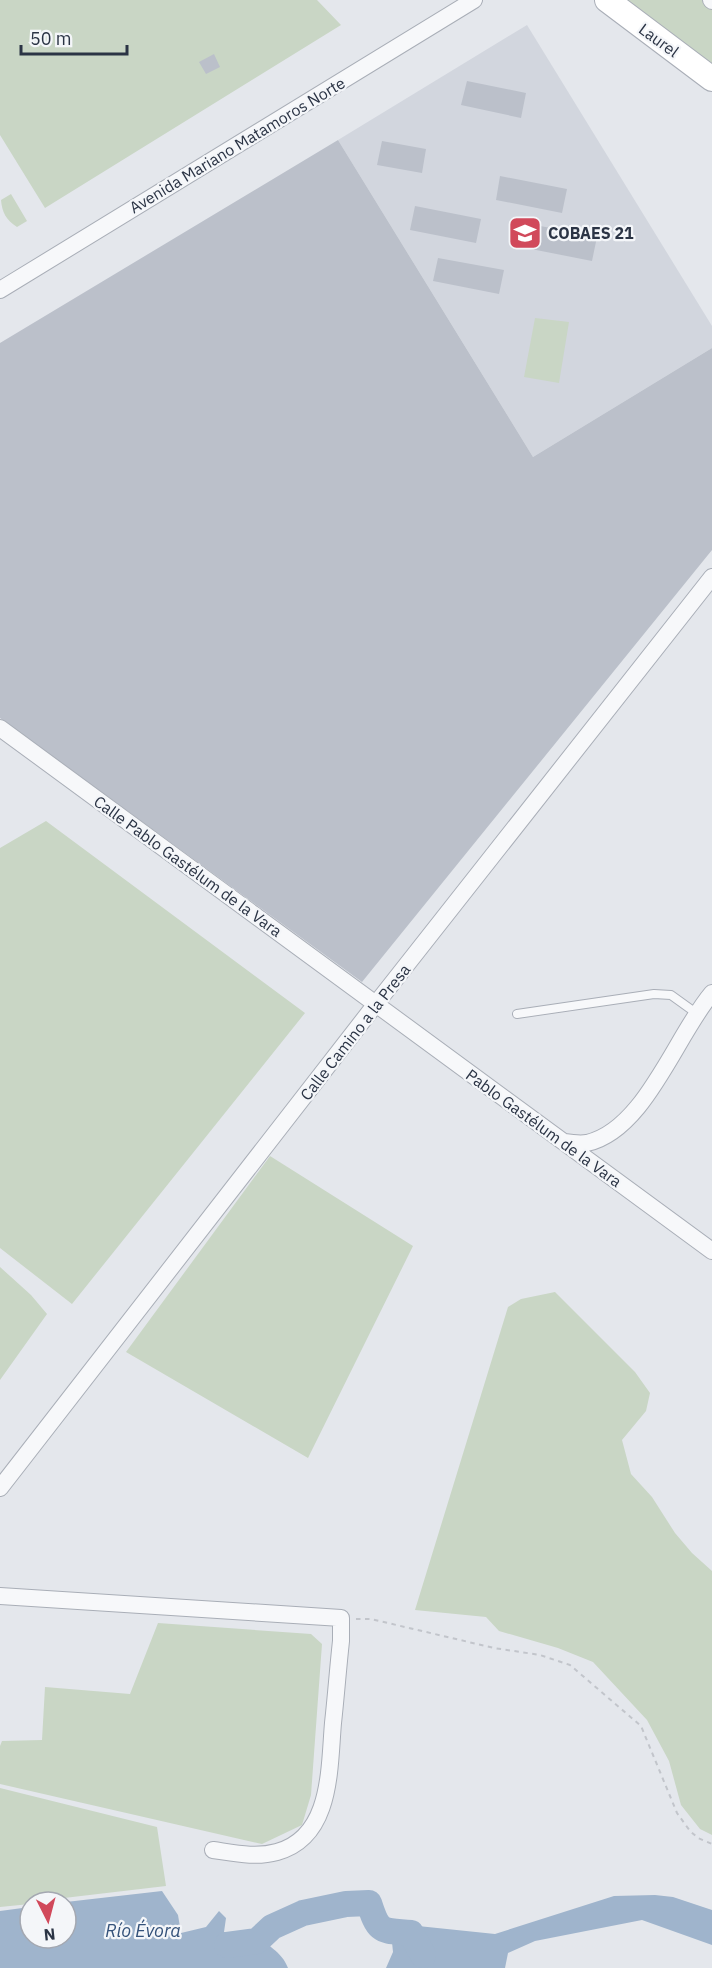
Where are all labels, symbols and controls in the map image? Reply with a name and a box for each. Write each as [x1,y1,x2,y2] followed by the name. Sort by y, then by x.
[21,18,128,56] scale bar
[635,19,683,61] street label: Laurel
[30,27,72,50] text: 50 m
[125,72,349,218] street label: Avenida Mariano Matamoros Norte
[507,215,543,251] school or university icon: COBAES 21
[548,223,634,243] place label: COBAES 21
[90,791,286,941] street label: Calle Pablo Gastélum de la Vara
[296,960,415,1104] street label: Calle Camino a la Presa
[462,1065,626,1192] street label: Pablo Gastélum de la Vara
[18,1890,78,1950] north arrow
[105,1919,181,1942] water label: Río Évora
[43,1924,56,1945] text: N

